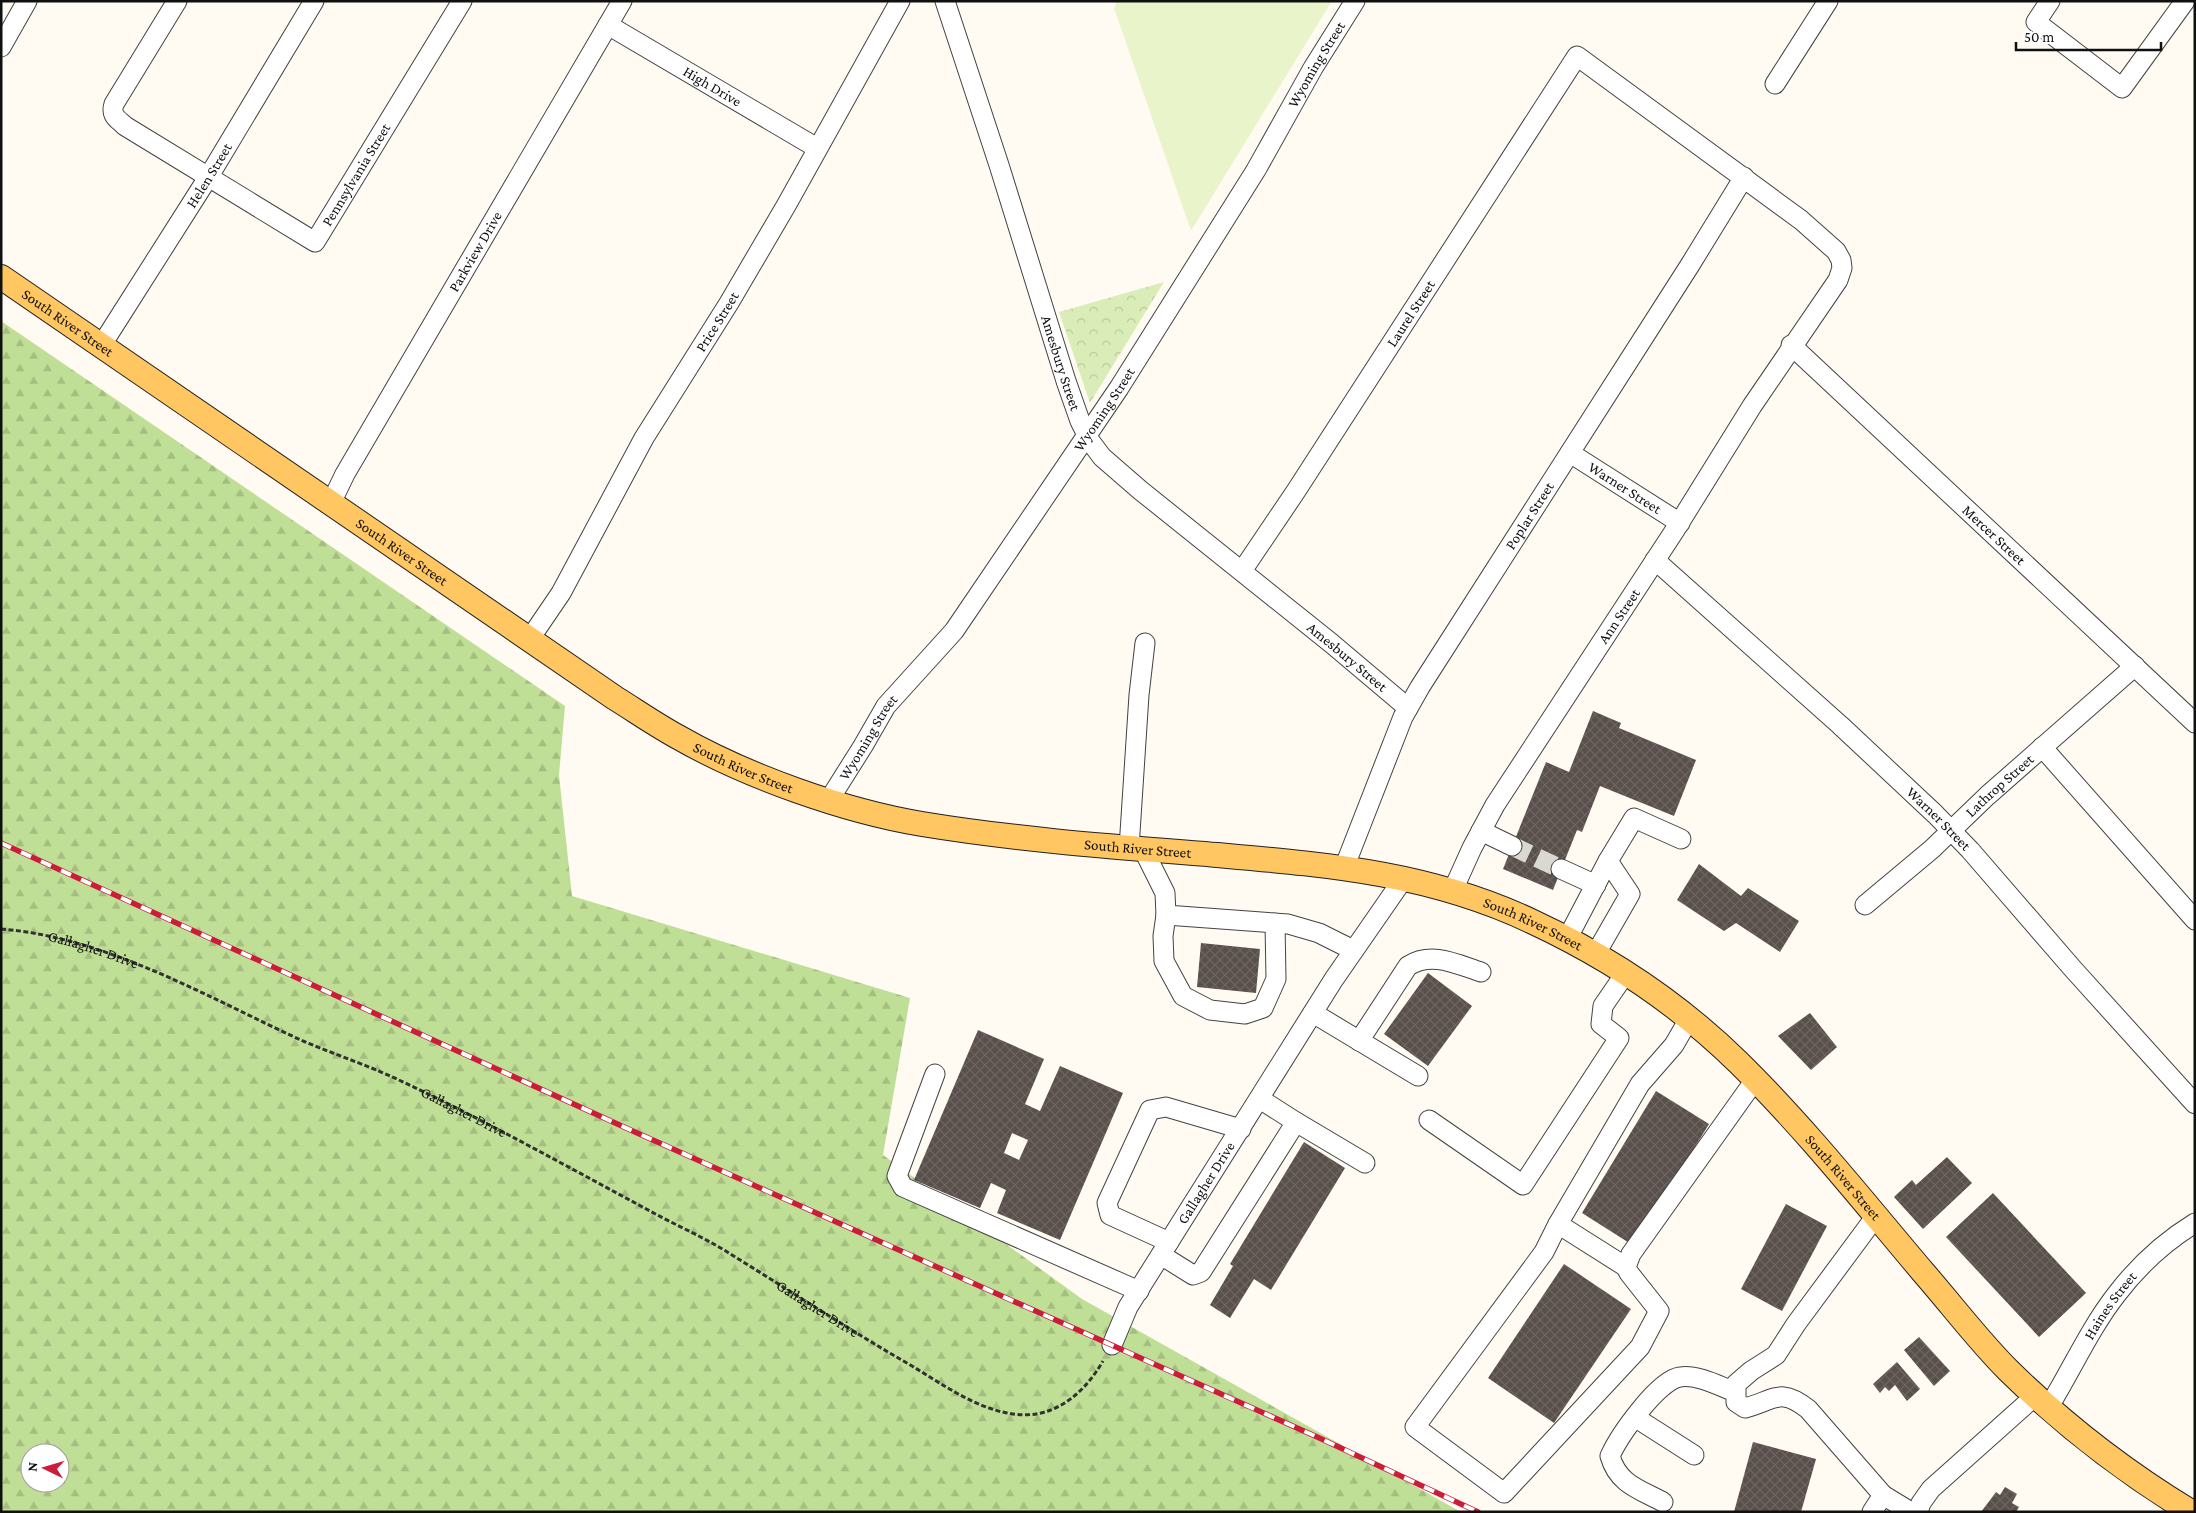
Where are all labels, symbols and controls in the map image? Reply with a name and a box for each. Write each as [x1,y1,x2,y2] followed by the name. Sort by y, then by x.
[1285,18,1349,110] street label: Wyoming Street
[2016,20,2161,52] scale bar
[2024,29,2054,45] text: 50 m
[680,63,745,110] street label: High Drive
[319,119,394,229] street label: Pennsylvania Street
[183,139,235,211] street label: Helen Street
[446,208,505,295] street label: Parkview Drive
[1383,276,1439,350] street label: Laurel Street
[19,286,117,360] street label: South River Street
[692,288,742,355] street label: Price Street
[1038,313,1084,414] street label: Amesbury Street
[1071,364,1138,454] street label: Wyoming Street
[1585,459,1665,518] street label: Warner Street
[1502,478,1558,552] street label: Poplar Street
[1959,502,2029,569] street label: Mercer Street
[353,515,451,589] street label: South River Street
[1595,585,1644,646] street label: Ann Street
[1304,619,1391,696] street label: Amesbury Street
[836,691,901,783] street label: Wyoming Street
[691,739,796,797] street label: South River Street
[1962,750,2038,820] street label: Lathrop Street
[1903,784,1975,854] street label: Warner Street
[1084,836,1193,861] street label: South River Street
[1481,894,1586,954] street label: South River Street
[47,928,141,972] street label: Gallagher Drive
[418,1084,510,1141] street label: Gallagher Drive
[1802,1131,1885,1224] street label: South River Street
[1174,1138,1238,1227] street label: Gallagher Drive
[2081,1268,2140,1342] street label: Haines Street
[774,1277,862,1341] street label: Gallagher Drive
[20,1443,70,1493] north arrow
[24,1461,40,1472] text: N

